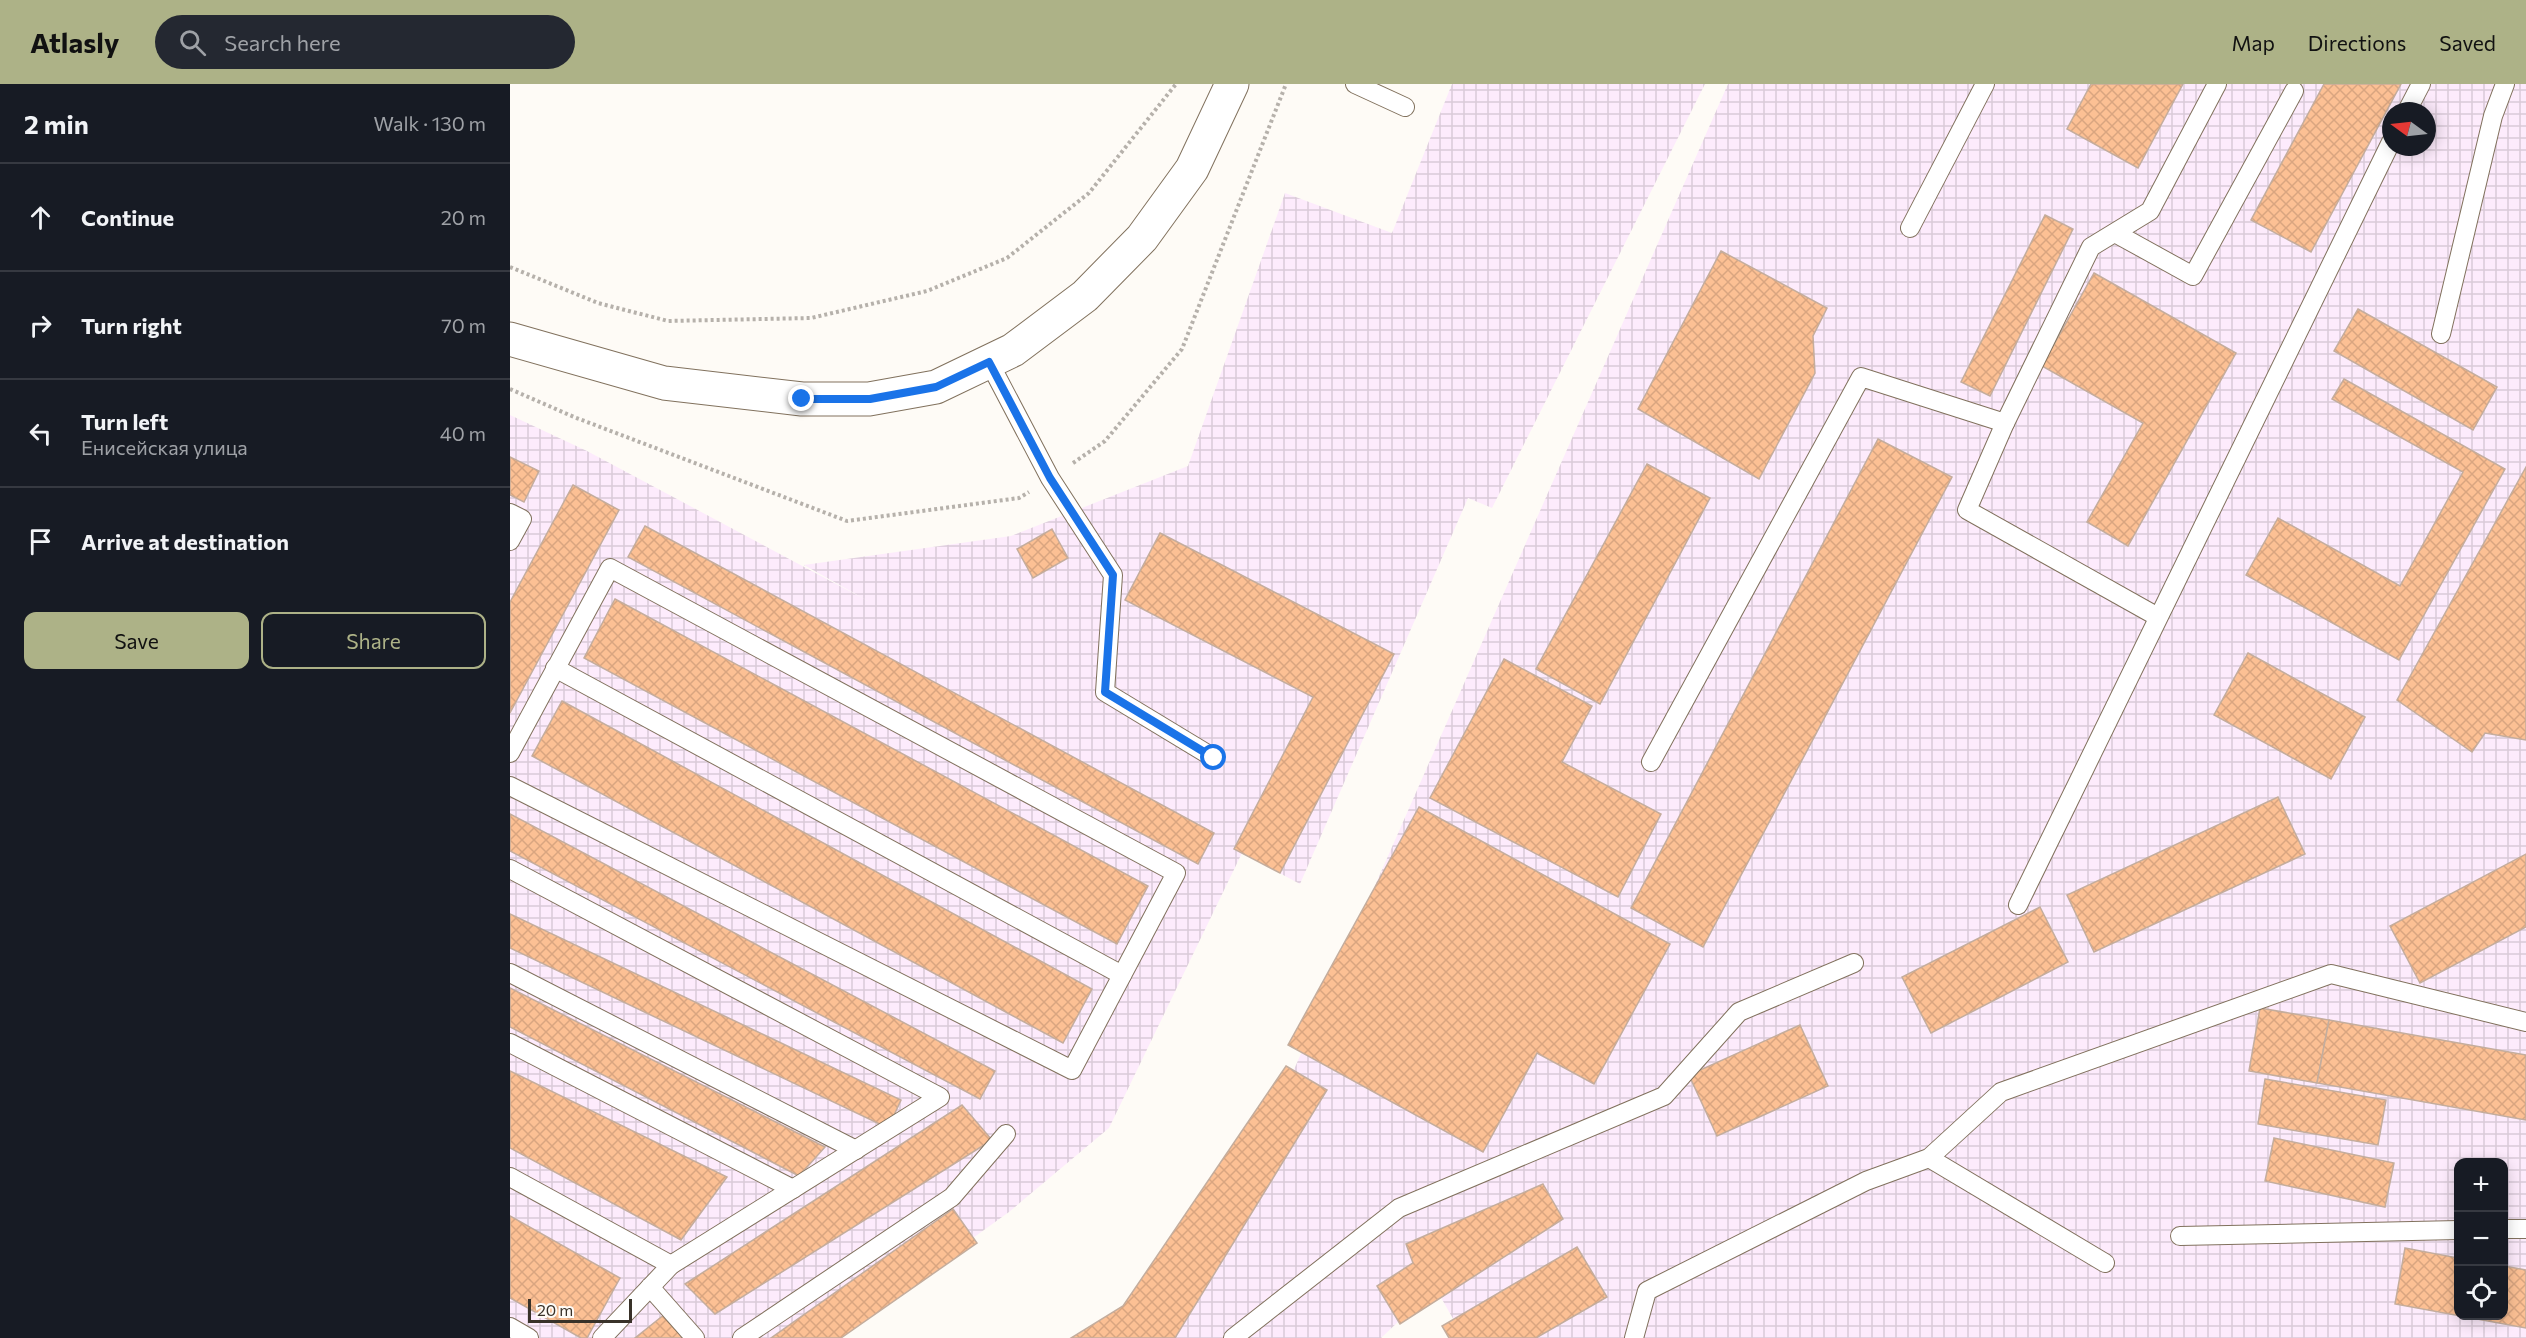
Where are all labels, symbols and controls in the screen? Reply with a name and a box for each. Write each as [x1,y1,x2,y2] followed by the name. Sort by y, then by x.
[155,15,575,69] search box
[30,25,119,59] text: Atlasly
[176,26,209,59] icon: search
[224,29,341,56] text: Search here
[2232,30,2275,55] text: Map
[2308,30,2406,55] text: Directions
[2439,30,2496,55] text: Saved
[2382,102,2436,156] north arrow
[24,108,89,139] text: 2 min
[374,111,486,135] text: Walk · 130 m
[24,201,57,234] icon: ahead
[81,204,174,231] text: Continue
[441,205,486,229] text: 20 m
[24,309,57,342] icon: right
[81,312,182,339] text: Turn right
[441,313,486,337] text: 70 m
[788,385,814,411] route end
[81,408,168,435] text: Turn left
[24,417,57,450] icon: left
[440,421,486,445] text: 40 m
[81,435,248,459] text: Енисейская улица
[24,525,57,558] icon: arrive
[81,528,289,555] text: Arrive at destination
[24,612,249,669] button: Save
[261,612,486,669] button: Share
[1200,744,1226,770] route start
[2454,1158,2508,1320] map controls
[2454,1158,2508,1212] button: +
[2454,1212,2508,1266] button: −
[2454,1266,2508,1320] button: locate
[528,1296,632,1324] scale bar
[537,1300,573,1319] text: 20 m

